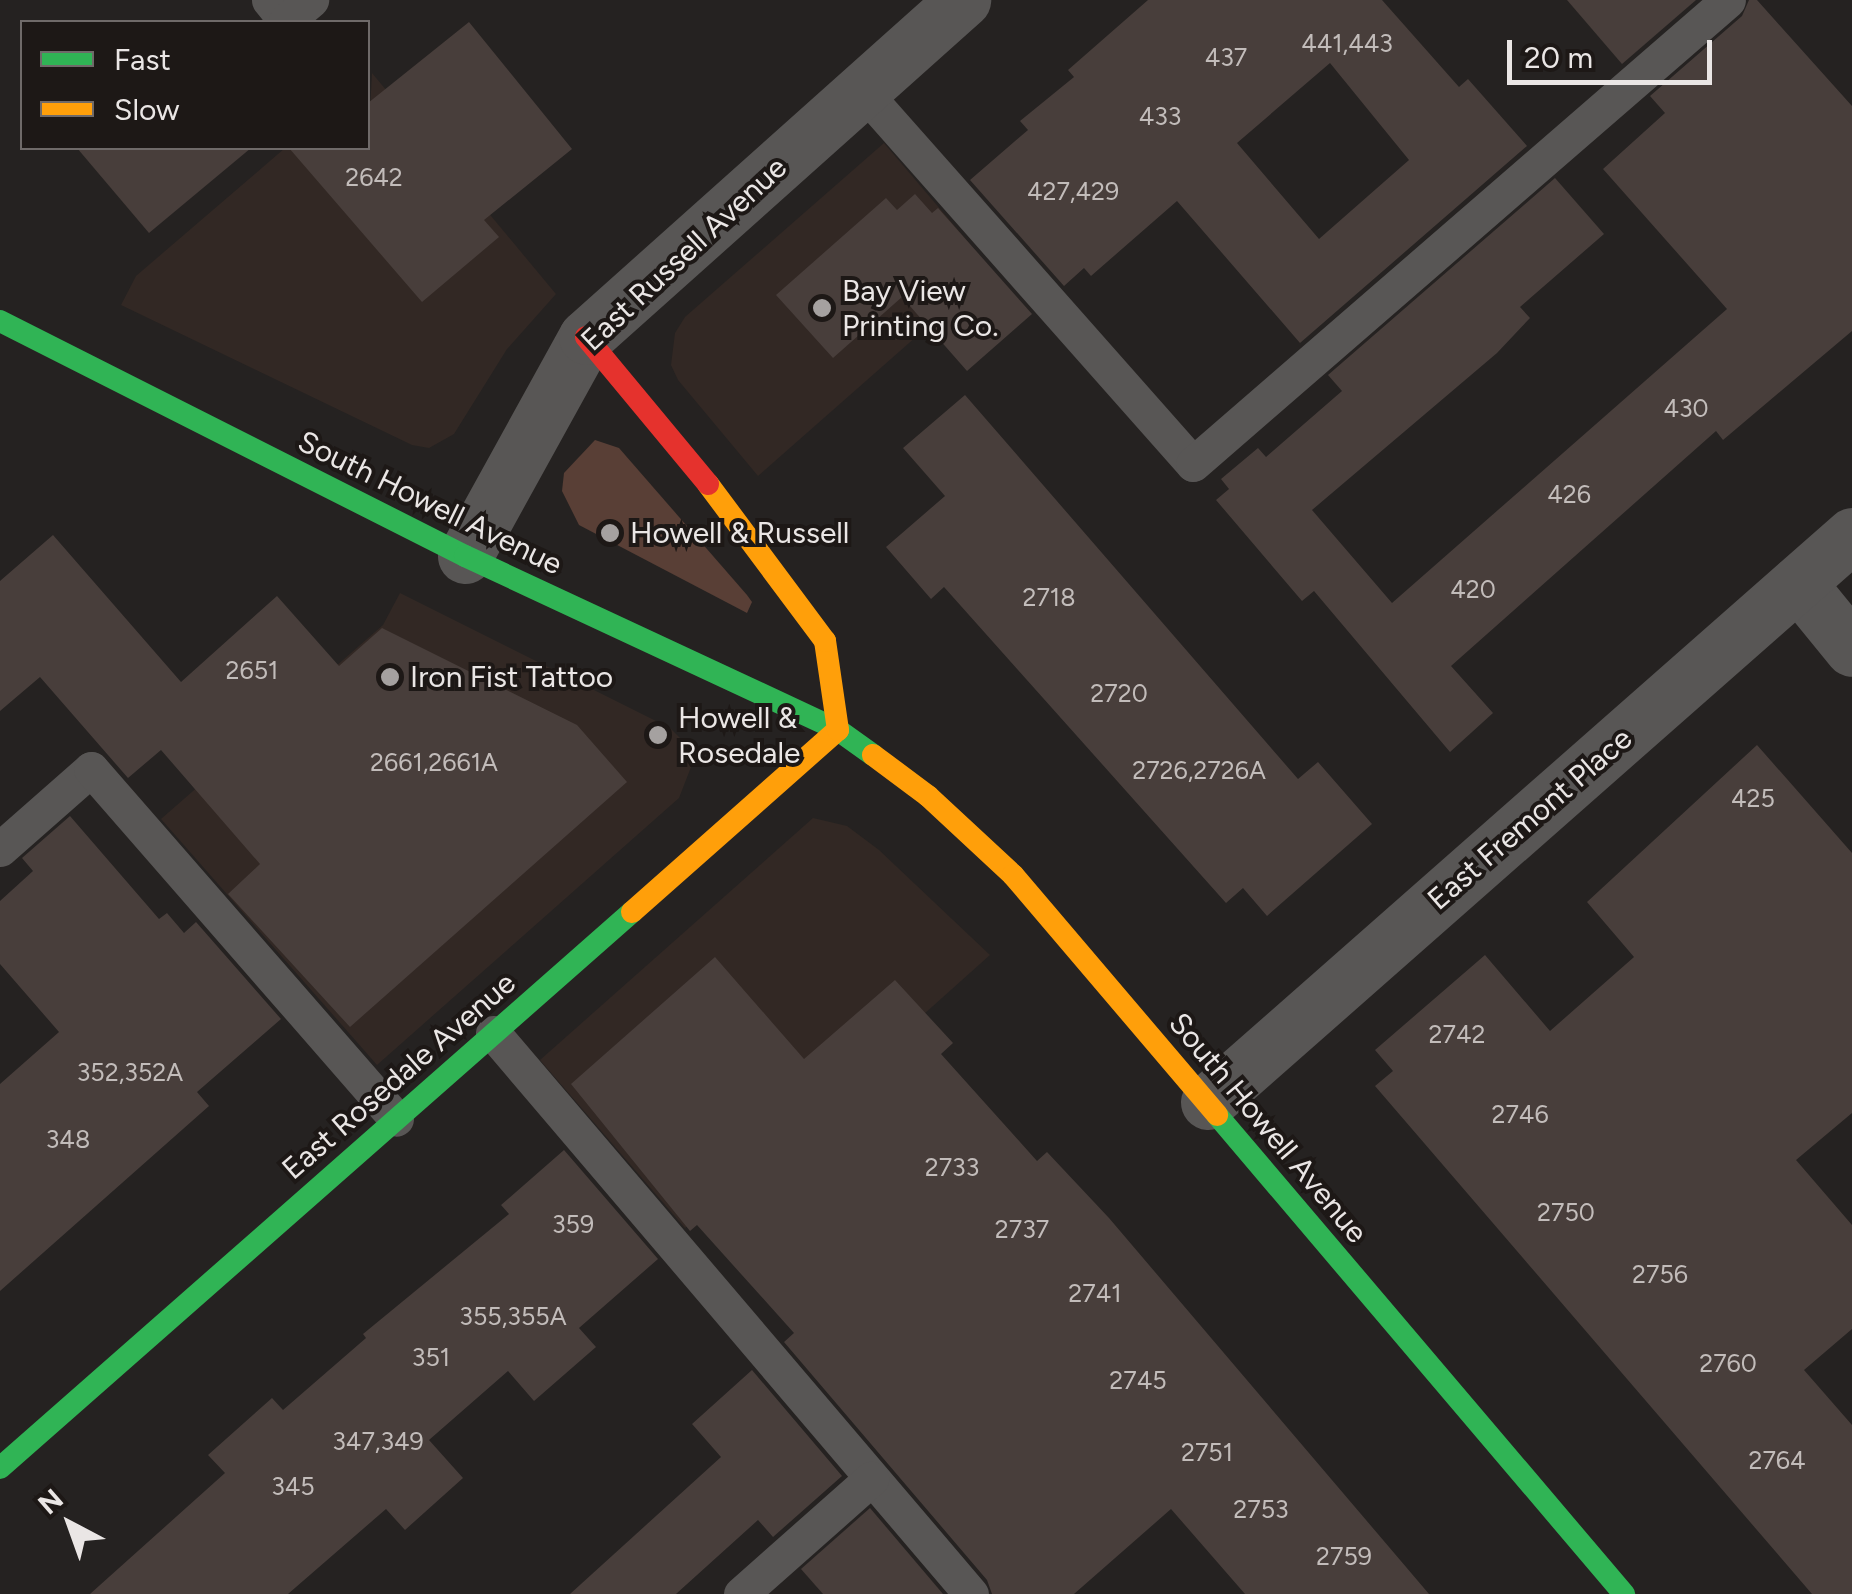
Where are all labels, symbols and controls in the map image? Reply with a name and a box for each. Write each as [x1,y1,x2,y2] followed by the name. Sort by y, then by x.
[20,20,370,150] legend
[1512,20,1717,82] scale bar
[1301,28,1393,58] house number: 441,443
[1524,39,1593,76] text: 20 m
[114,41,171,78] text: Fast
[1205,42,1247,72] house number: 437
[114,91,180,128] text: Slow
[1139,101,1181,131] house number: 433
[574,150,794,358] street label: East Russell Avenue
[345,162,403,192] house number: 2642
[1027,176,1119,206] house number: 427,429
[842,273,998,344] place label: Bay View Printing Co.
[811,297,833,319] marker: Bay View Printing Co.
[1663,393,1709,423] house number: 430
[292,423,568,583] street label: South Howell Avenue
[1547,479,1591,509] house number: 426
[630,515,849,551] place label: Howell & Russell
[599,522,621,544] marker: Howell & Russell
[1450,574,1496,604] house number: 420
[1022,582,1076,612] house number: 2718
[226,655,278,685] house number: 2651
[410,659,613,695] place label: Iron Fist Tattoo
[379,666,401,688] marker: Iron Fist Tattoo
[1090,678,1148,708] house number: 2720
[678,700,800,770] place label: Howell & Rosedale
[1421,721,1639,917] street label: East Fremont Place
[647,724,669,746] marker: Howell & Rosedale
[370,747,498,777] house number: 2661,2661A
[1132,755,1266,785] house number: 2726,2726A
[1731,783,1775,813] house number: 425
[275,965,523,1187] street label: East Rosedale Avenue
[1161,1006,1375,1250] street label: South Howell Avenue
[1429,1019,1485,1049] house number: 2742
[77,1057,183,1087] house number: 352,352A
[1491,1099,1549,1129] house number: 2746
[46,1124,90,1154] house number: 348
[925,1152,979,1182] house number: 2733
[1537,1197,1595,1227] house number: 2750
[552,1209,594,1239] house number: 359
[995,1214,1049,1244] house number: 2737
[1632,1259,1688,1289] house number: 2756
[1068,1278,1122,1308] house number: 2741
[459,1301,567,1331] house number: 355,355A
[412,1342,450,1372] house number: 351
[1699,1348,1757,1378] house number: 2760
[1109,1365,1167,1395] house number: 2745
[332,1426,424,1456] house number: 347,349
[1181,1437,1233,1467] house number: 2751
[1748,1445,1806,1475] house number: 2764
[271,1471,315,1501] house number: 345
[20,1474,120,1574] north arrow
[31,1481,70,1521] text: N
[1233,1494,1289,1524] house number: 2753
[1316,1541,1372,1571] house number: 2759

